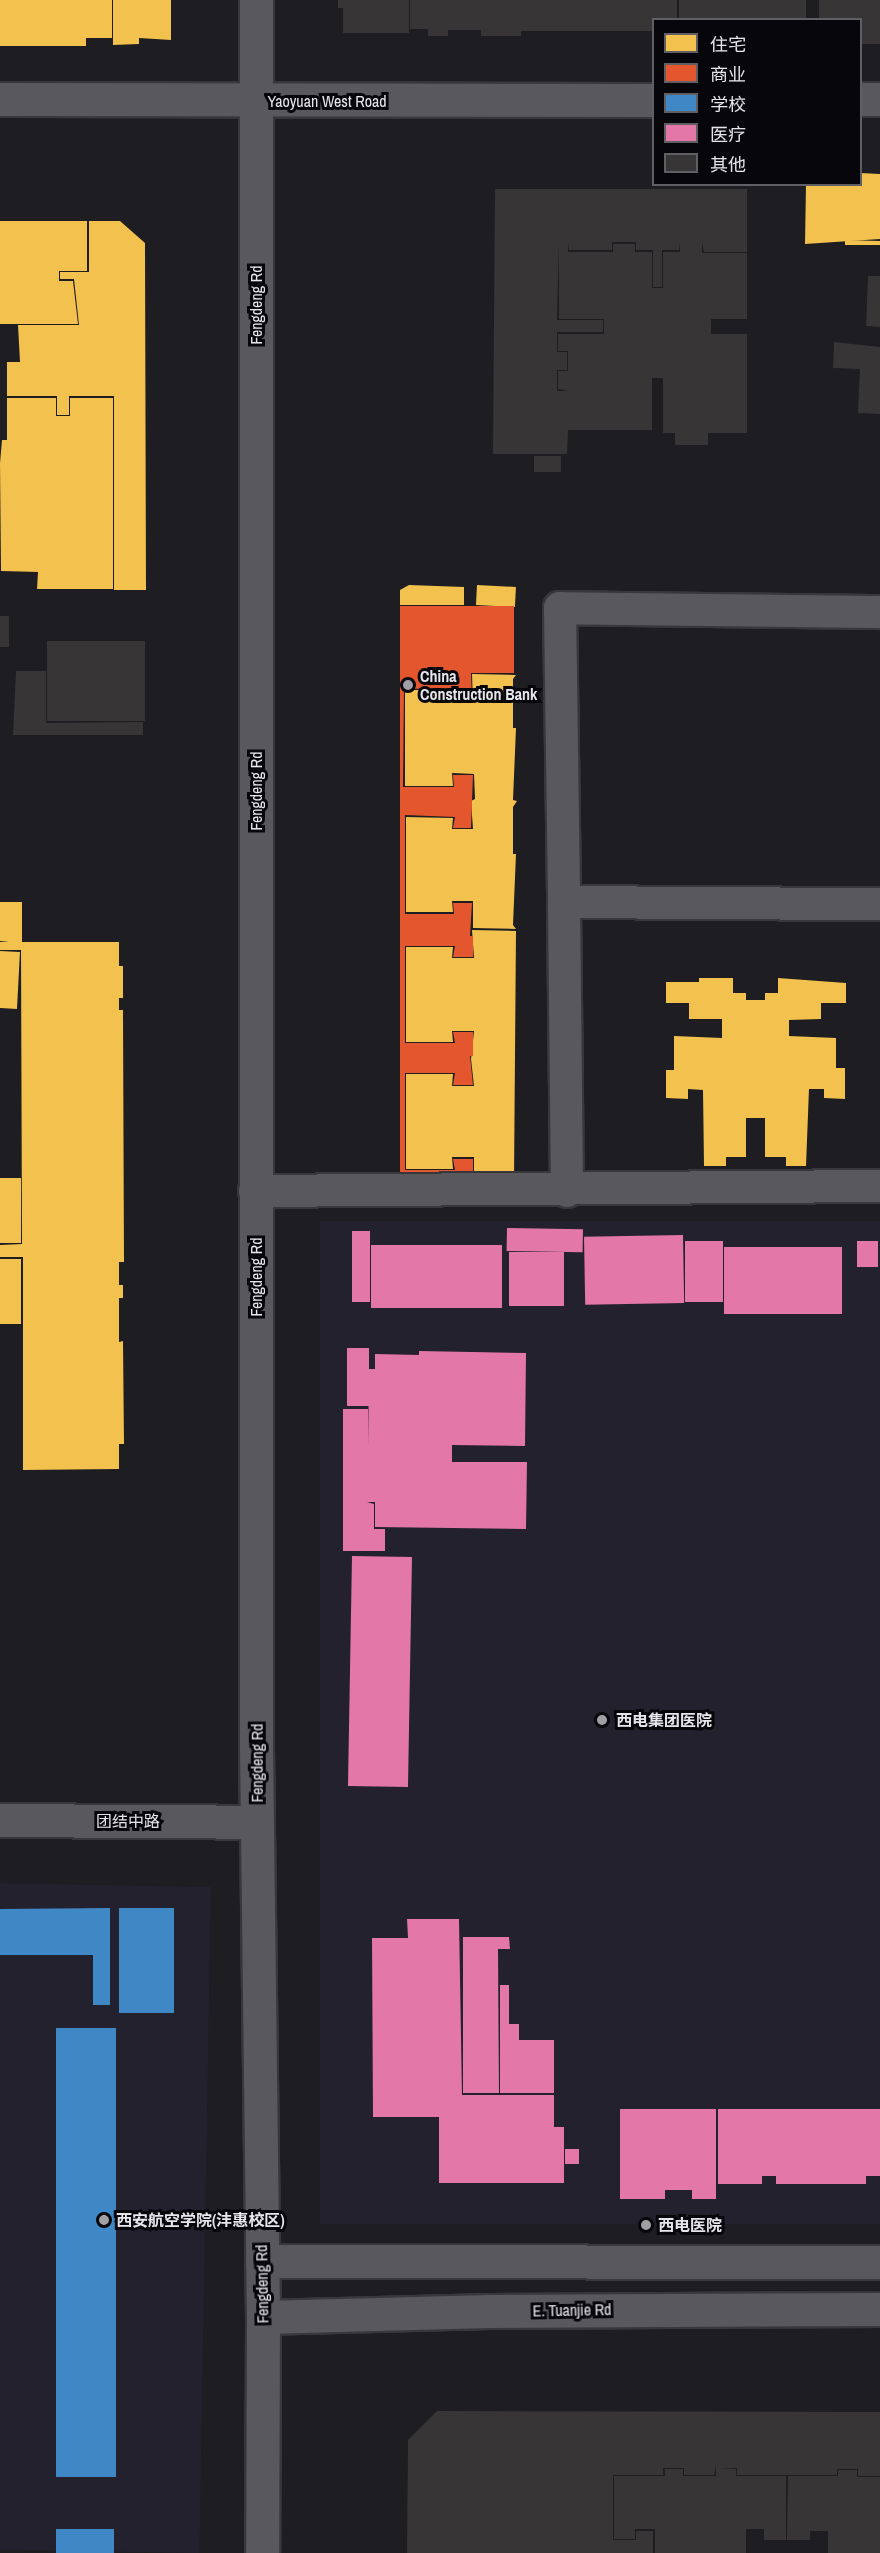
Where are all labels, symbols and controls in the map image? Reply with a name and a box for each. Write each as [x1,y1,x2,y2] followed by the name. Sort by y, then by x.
[652,18,862,186] legend
[710,32,746,57] text: 住宅
[710,62,746,87] text: 商业
[267,91,387,111] street label: Yaoyuan West Road
[710,92,746,117] text: 学校
[710,122,746,147] text: 医疗
[710,152,746,177] text: 其他
[246,266,266,344] street label: Fengdeng Rd
[420,666,537,704] place label: China Construction Bank
[401,678,415,692] marker: China Construction Bank
[246,752,266,830] street label: Fengdeng Rd
[246,1238,266,1316] street label: Fengdeng Rd
[616,1710,712,1730] place label: 西电集团医院
[593,1711,611,1729] marker: 西电集团医院
[247,1724,267,1802] street label: Fengdeng Rd
[96,1811,160,1831] street label: 团结中路
[116,2210,285,2230] place label: 西安航空学院(沣惠校区)
[97,2213,111,2227] marker: 西安航空学院(沣惠校区)
[658,2215,722,2235] place label: 西电医院
[639,2218,653,2232] marker: 西电医院
[252,2244,272,2324] street label: Fengdeng Rd
[532,2300,612,2320] street label: E. Tuanjie Rd

